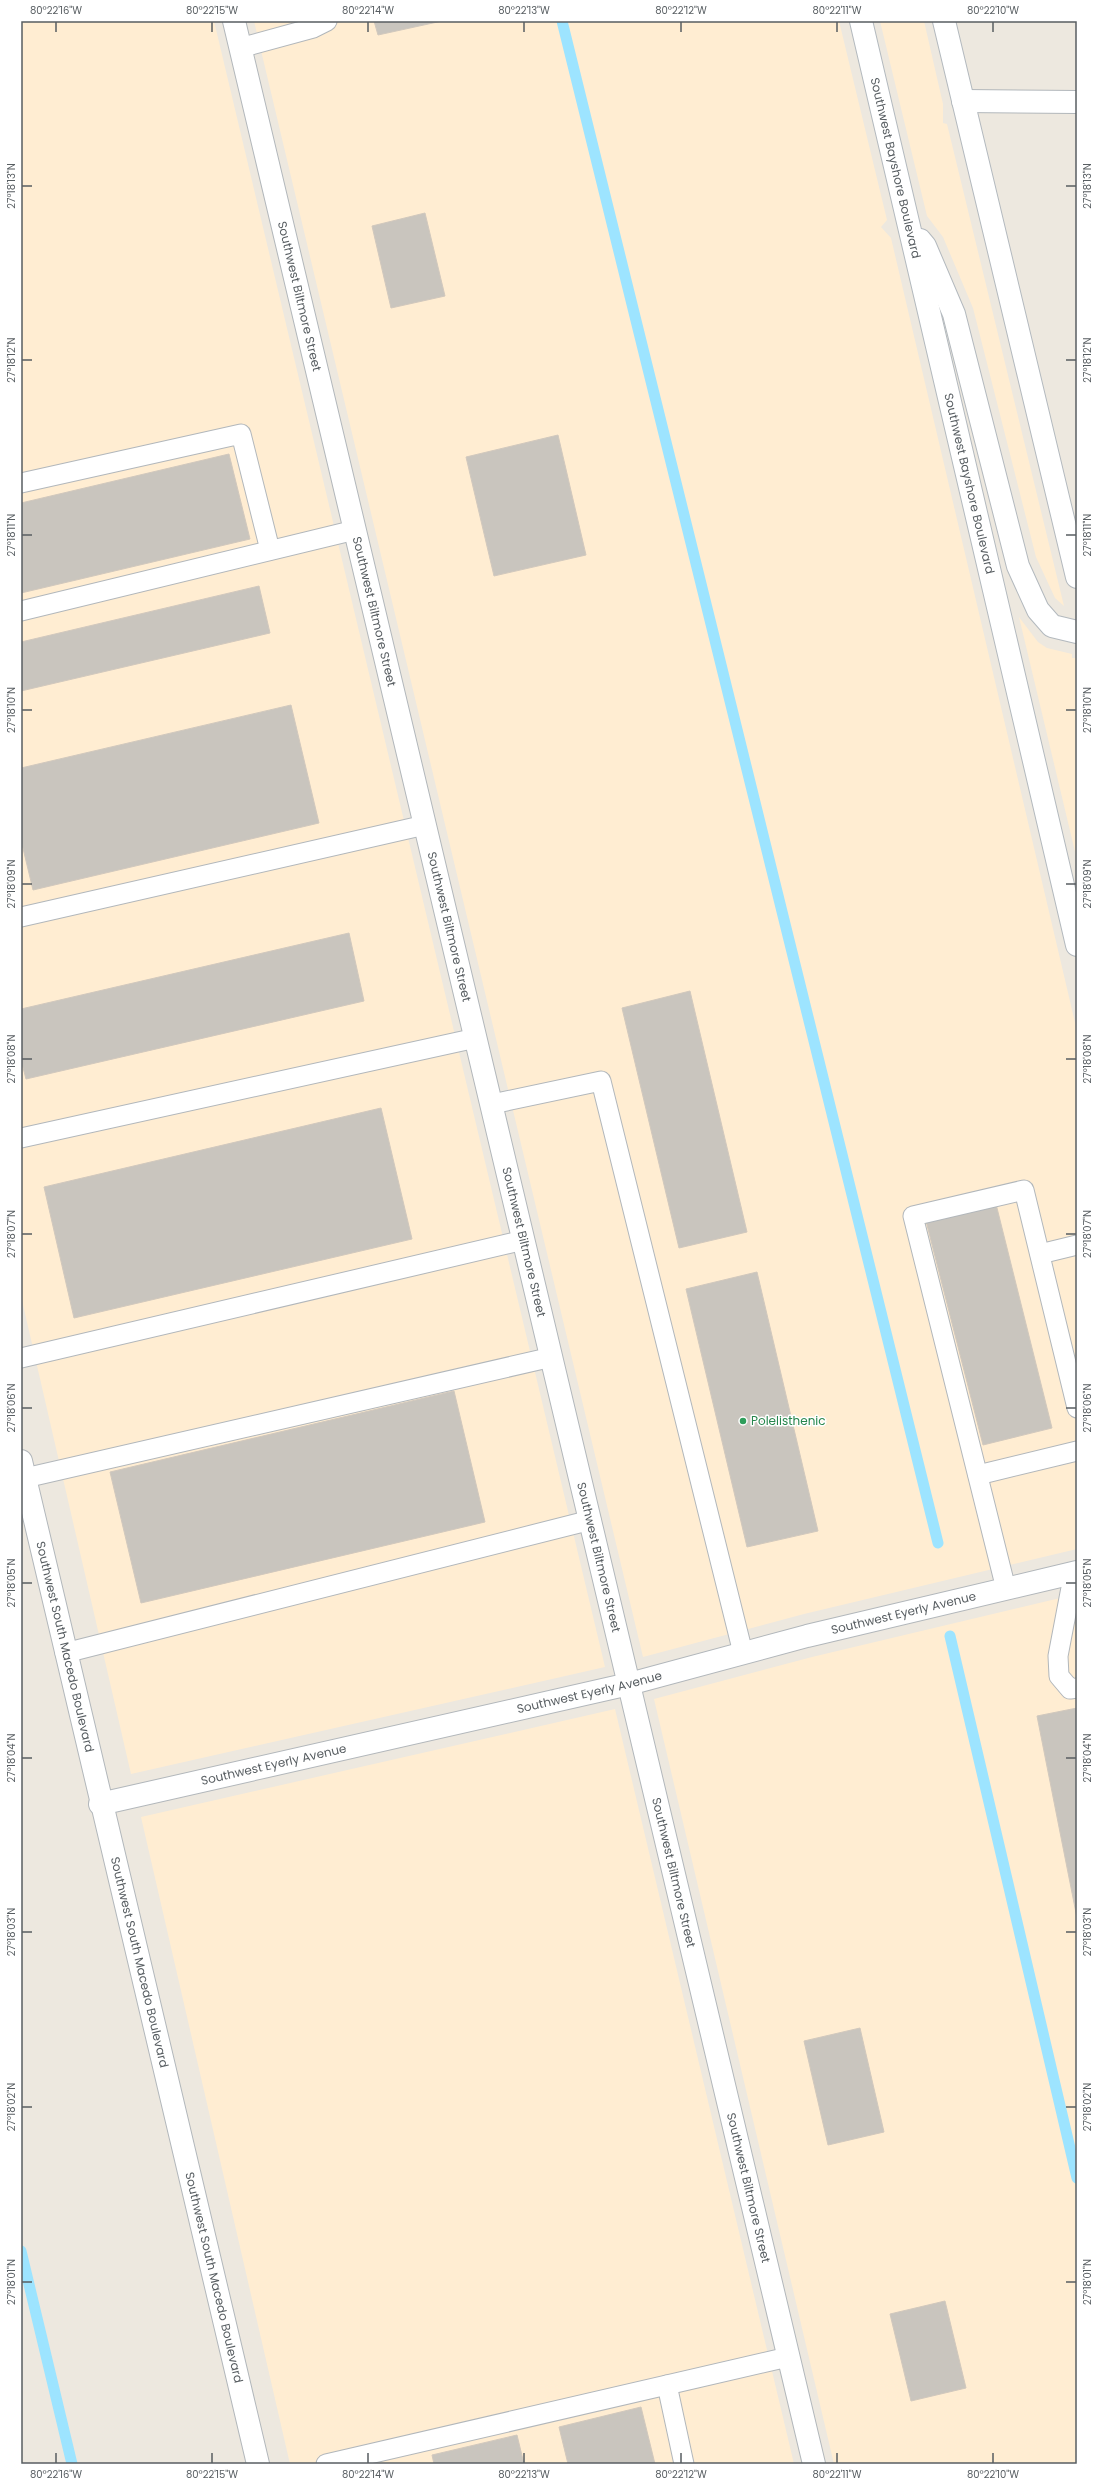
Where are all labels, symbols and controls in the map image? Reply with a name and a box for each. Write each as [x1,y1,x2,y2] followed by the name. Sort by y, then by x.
[30,3,82,18] text: 80°22'16"W
[186,3,238,18] text: 80°22'15"W
[342,3,394,18] text: 80°22'14"W
[498,3,550,18] text: 80°22'13"W
[655,3,707,18] text: 80°22'12"W
[813,3,862,18] text: 80°22'11"W
[967,3,1019,18] text: 80°22'10"W
[866,76,925,260] street label: Southwest Bayshore Boulevard
[4,163,19,209] text: 27°18'13"N
[1080,163,1095,209] text: 27°18'13"N
[274,220,326,373] street label: Southwest Biltmore Street
[4,337,19,383] text: 27°18'12"N
[1080,337,1095,383] text: 27°18'12"N
[940,391,999,576] street label: Southwest Bayshore Boulevard
[4,514,19,556] text: 27°18'11"N
[1080,514,1095,556] text: 27°18'11"N
[349,535,401,688] street label: Southwest Biltmore Street
[4,687,19,733] text: 27°18'10"N
[1080,687,1095,733] text: 27°18'10"N
[424,850,476,1003] street label: Southwest Biltmore Street
[4,860,19,908] text: 27°18'09"N
[1080,860,1095,908] text: 27°18'09"N
[4,1035,19,1083] text: 27°18'08"N
[1080,1035,1095,1083] text: 27°18'08"N
[498,1165,550,1319] street label: Southwest Biltmore Street
[4,1210,19,1258] text: 27°18'07"N
[1080,1210,1095,1258] text: 27°18'07"N
[4,1384,19,1433] text: 27°18'06"N
[1080,1384,1095,1433] text: 27°18'06"N
[751,1412,826,1429] place label: Polelisthenic
[738,1416,748,1426] marker: Polelisthenic
[573,1480,625,1634] street label: Southwest Biltmore Street
[32,1540,99,1754] street label: Southwest South Macedo Boulevard
[4,1559,19,1607] text: 27°18'05"N
[1080,1559,1095,1607] text: 27°18'05"N
[829,1587,978,1638] street label: Southwest Eyerly Avenue
[515,1667,664,1717] street label: Southwest Eyerly Avenue
[4,1734,19,1782] text: 27°18'04"N
[1080,1734,1095,1782] text: 27°18'04"N
[199,1739,348,1789] street label: Southwest Eyerly Avenue
[648,1796,700,1949] street label: Southwest Biltmore Street
[107,1855,173,2069] street label: Southwest South Macedo Boulevard
[4,1908,19,1956] text: 27°18'03"N
[1080,1908,1095,1956] text: 27°18'03"N
[4,2083,19,2131] text: 27°18'02"N
[1080,2083,1095,2131] text: 27°18'02"N
[723,2111,775,2264] street label: Southwest Biltmore Street
[181,2170,248,2385] street label: Southwest South Macedo Boulevard
[4,2259,19,2305] text: 27°18'01"N
[1080,2259,1095,2305] text: 27°18'01"N
[30,2467,82,2482] text: 80°22'16"W
[186,2467,238,2482] text: 80°22'15"W
[342,2467,394,2482] text: 80°22'14"W
[498,2467,550,2482] text: 80°22'13"W
[655,2467,707,2482] text: 80°22'12"W
[813,2467,862,2482] text: 80°22'11"W
[967,2467,1019,2482] text: 80°22'10"W

